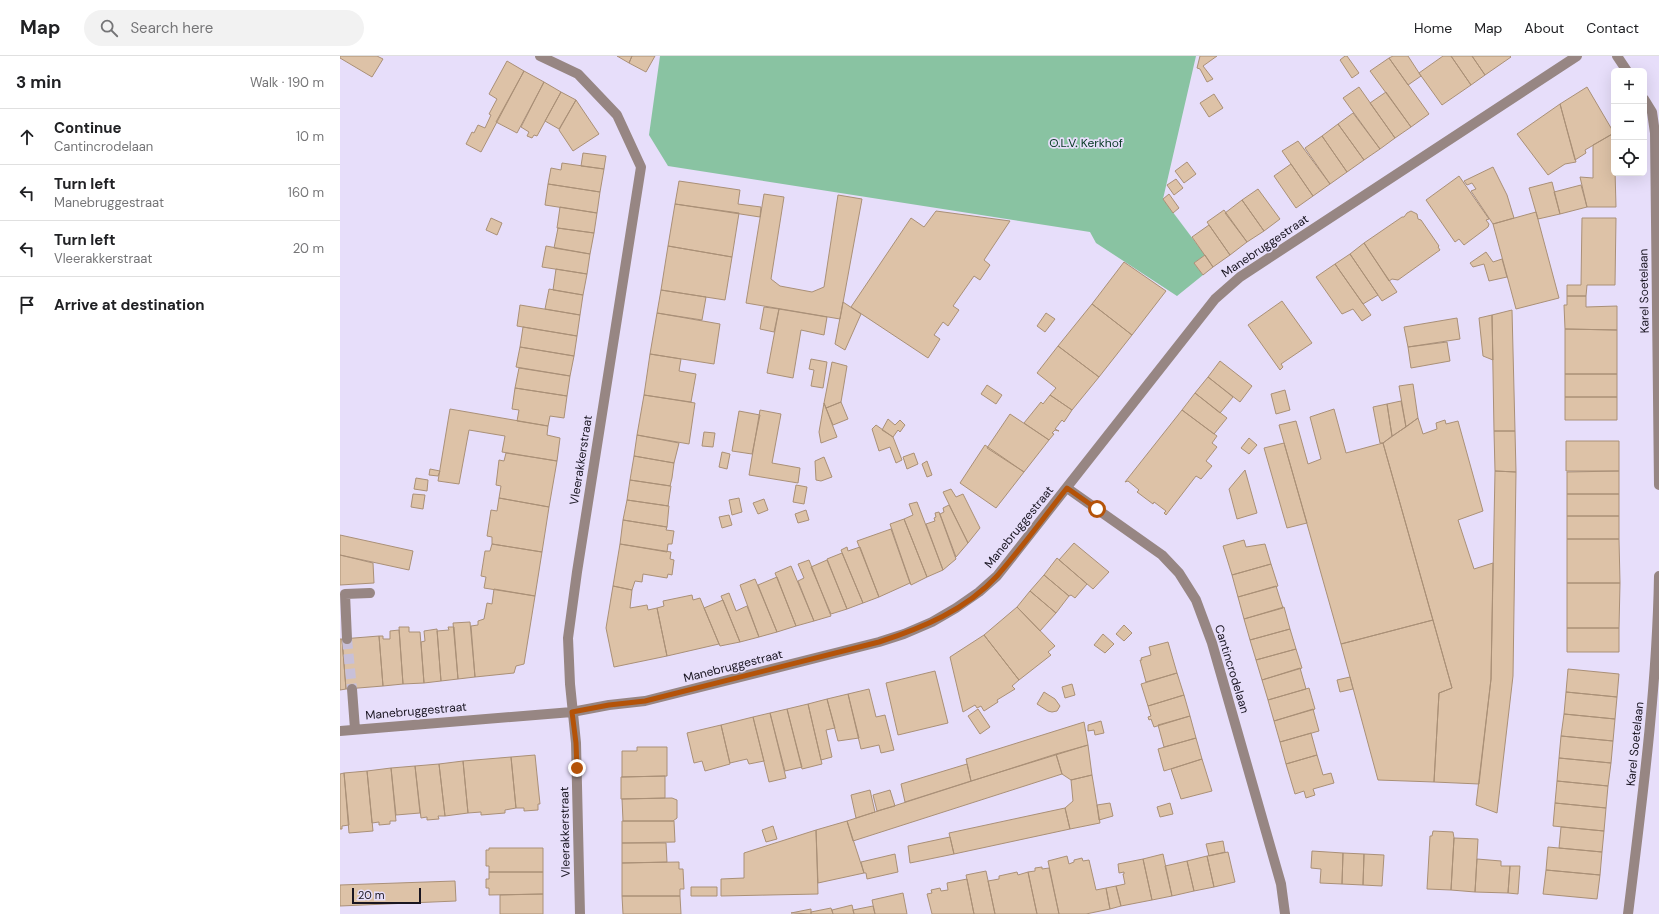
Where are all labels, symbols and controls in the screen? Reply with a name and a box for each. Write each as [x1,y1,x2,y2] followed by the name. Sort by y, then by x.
[84,10,364,46] search box
[20,15,60,40] text: Map
[98,17,120,39] icon: search
[130,18,213,38] text: Search here
[1414,19,1452,37] text: Home
[1474,19,1502,37] text: Map
[1524,19,1564,37] text: About
[1586,19,1639,37] text: Contact
[1611,68,1647,176] map controls
[1611,68,1647,104] button: +
[16,71,61,93] text: 3 min
[250,74,324,91] text: Walk · 190 m
[1611,104,1647,140] button: −
[54,118,122,138] text: Continue
[16,126,38,148] icon: ahead
[296,128,324,145] text: 10 m
[1049,135,1123,151] park label: O.L.V. Kerkhof
[54,138,153,155] text: Cantincrodelaan
[1611,140,1647,176] button: locate
[54,174,115,194] text: Turn left
[16,182,38,204] icon: left
[288,184,324,201] text: 160 m
[54,194,164,211] text: Manebruggestraat
[1218,211,1312,281] street label: Manebruggestraat
[54,230,115,250] text: Turn left
[16,238,38,260] icon: left
[293,240,324,257] text: 20 m
[1635,248,1653,334] street label: Karel Soetelaan
[54,250,152,267] text: Vleerakkerstraat
[16,294,38,316] icon: arrive
[54,295,205,315] text: Arrive at destination
[566,414,596,506] street label: Vleerakkerstraat
[981,482,1057,572] street label: Manebruggestraat
[1088,500,1106,518] route start
[1211,623,1253,715] street label: Cantincrodelaan
[682,646,785,686] street label: Manebruggestraat
[365,699,468,723] street label: Manebruggestraat
[1623,701,1647,787] street label: Karel Soetelaan
[568,759,586,777] route end
[556,786,574,877] street label: Vleerakkerstraat
[352,886,421,905] scale bar
[358,888,384,902] text: 20 m

